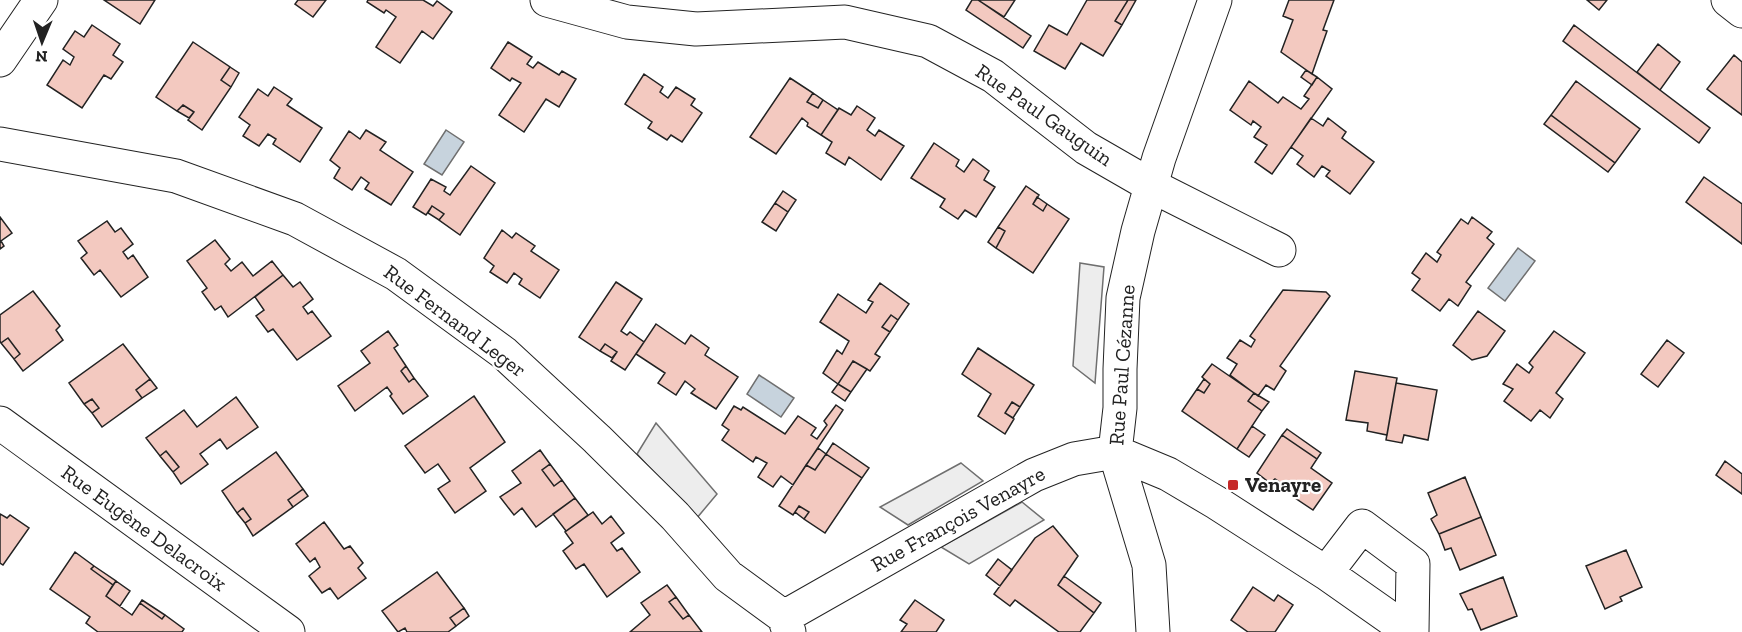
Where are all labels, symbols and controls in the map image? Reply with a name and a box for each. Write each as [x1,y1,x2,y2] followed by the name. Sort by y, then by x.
[12,12,72,72] north arrow
[35,47,48,66] text: N
[971,58,1117,171] street label: Rue Paul Gauguin
[379,259,531,382] street label: Rue Fernand Leger
[1103,284,1140,446] street label: Rue Paul Cézanne
[57,459,232,596] street label: Rue Eugène Delacroix
[866,460,1049,577] street label: Rue François Venayre
[1245,472,1321,497] place label: Venayre
[1226,478,1240,492] marker: Venayre

